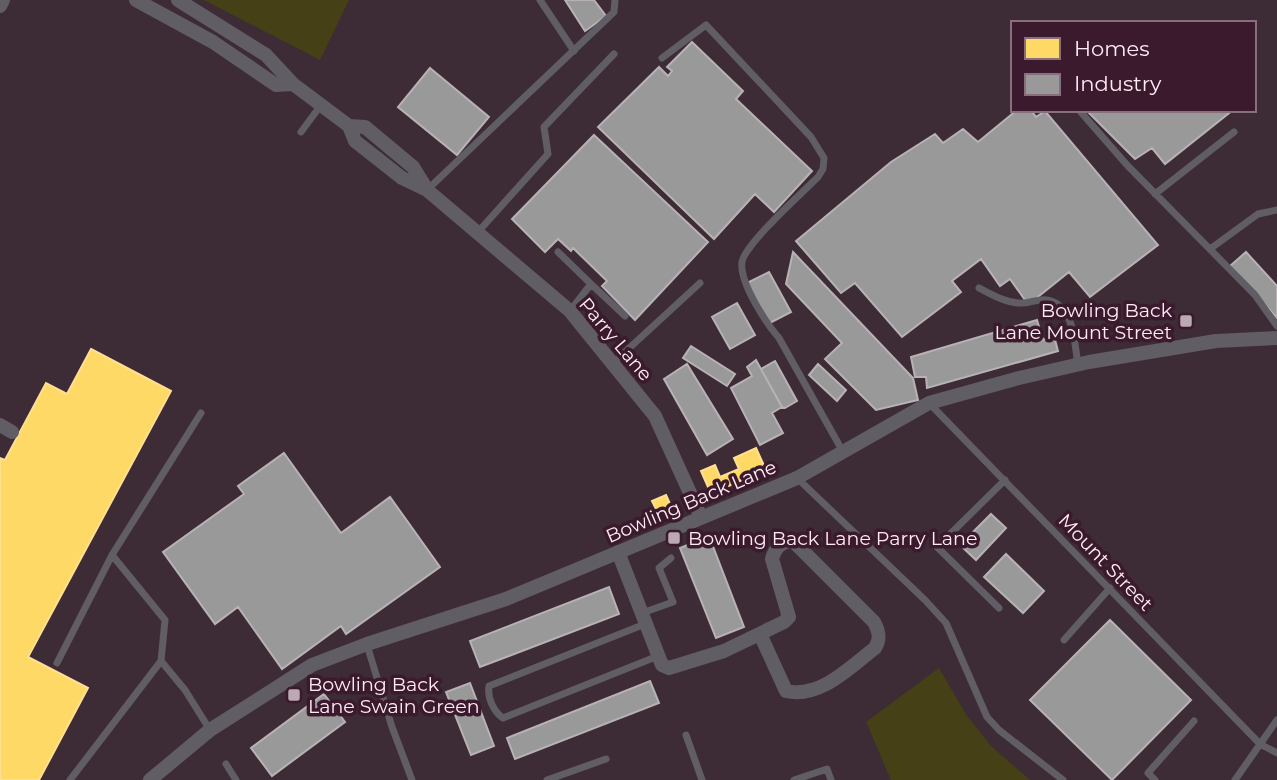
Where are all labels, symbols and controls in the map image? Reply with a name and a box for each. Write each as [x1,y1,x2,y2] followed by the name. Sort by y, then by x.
[1011,21,1256,112] legend
[1074,36,1149,61] text: Homes
[1074,71,1162,96] text: Industry
[574,293,657,386] street label: Parry Lane
[994,299,1173,344] place label: Bowling Back Lane Mount Street
[1178,313,1194,329] marker: Bowling Back Lane Mount Street
[603,455,780,548] street label: Bowling Back Lane
[1054,509,1158,616] street label: Mount Street
[688,527,977,550] place label: Bowling Back Lane Parry Lane
[666,530,682,546] marker: Bowling Back Lane Parry Lane
[308,673,480,718] place label: Bowling Back Lane Swain Green
[286,687,302,703] marker: Bowling Back Lane Swain Green

